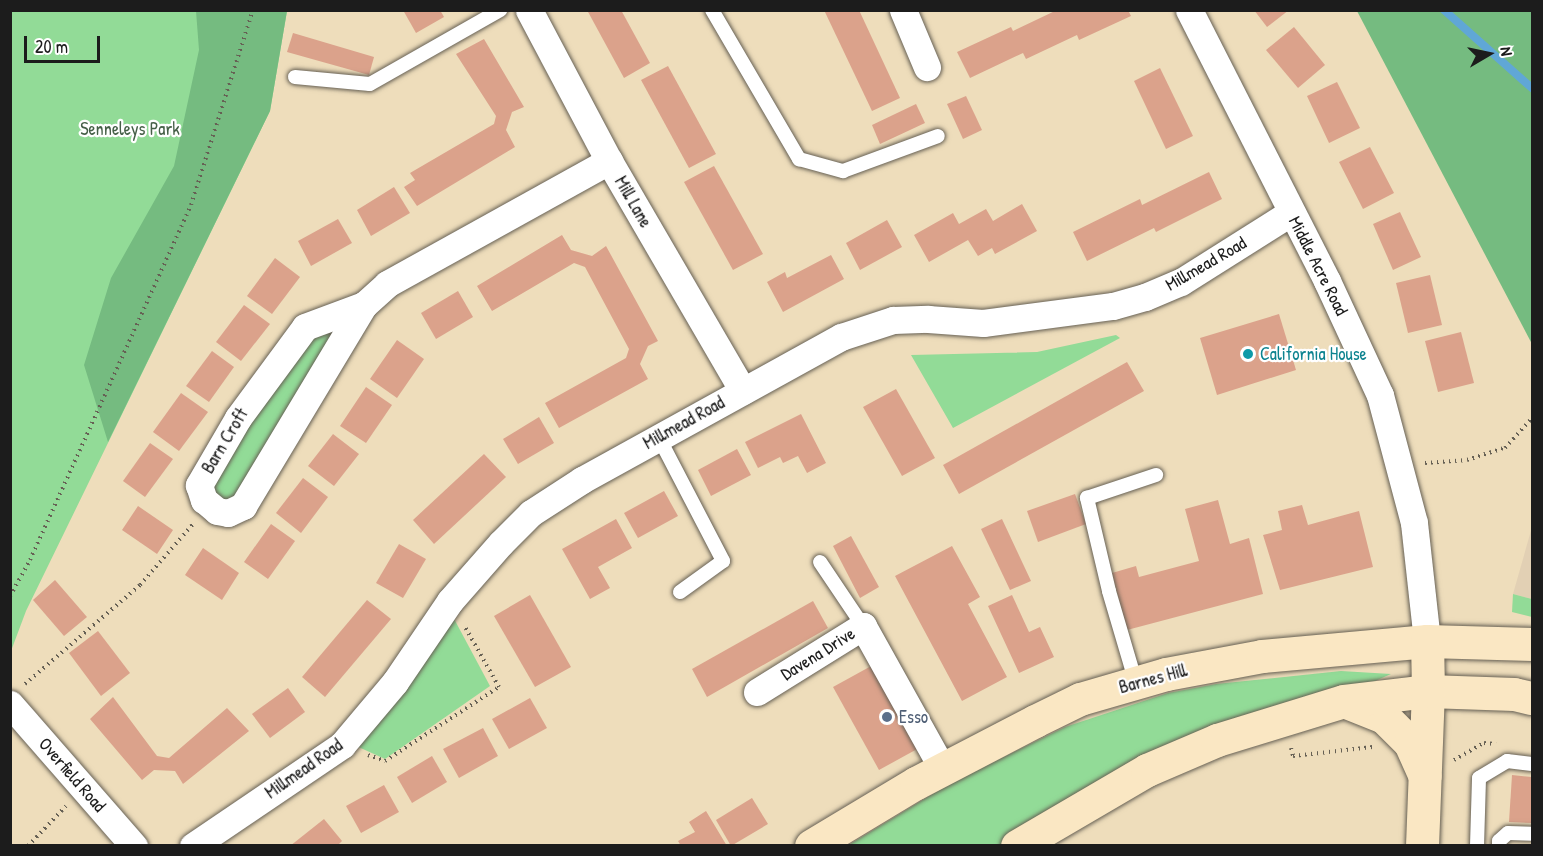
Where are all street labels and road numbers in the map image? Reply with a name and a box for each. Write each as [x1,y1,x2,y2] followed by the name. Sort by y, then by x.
[610,172,656,232] street label: Mill Lane
[1284,213,1352,319] street label: Middle Acre Road
[1162,232,1250,296] street label: Millmead Road
[640,392,728,454] street label: Millmead Road
[197,405,253,477] street label: Barn Croft
[777,623,859,685] street label: Davena Drive
[1117,660,1189,698] street label: Barnes Hill
[34,734,110,816] street label: Overfield Road
[261,734,347,804] street label: Millmead Road

